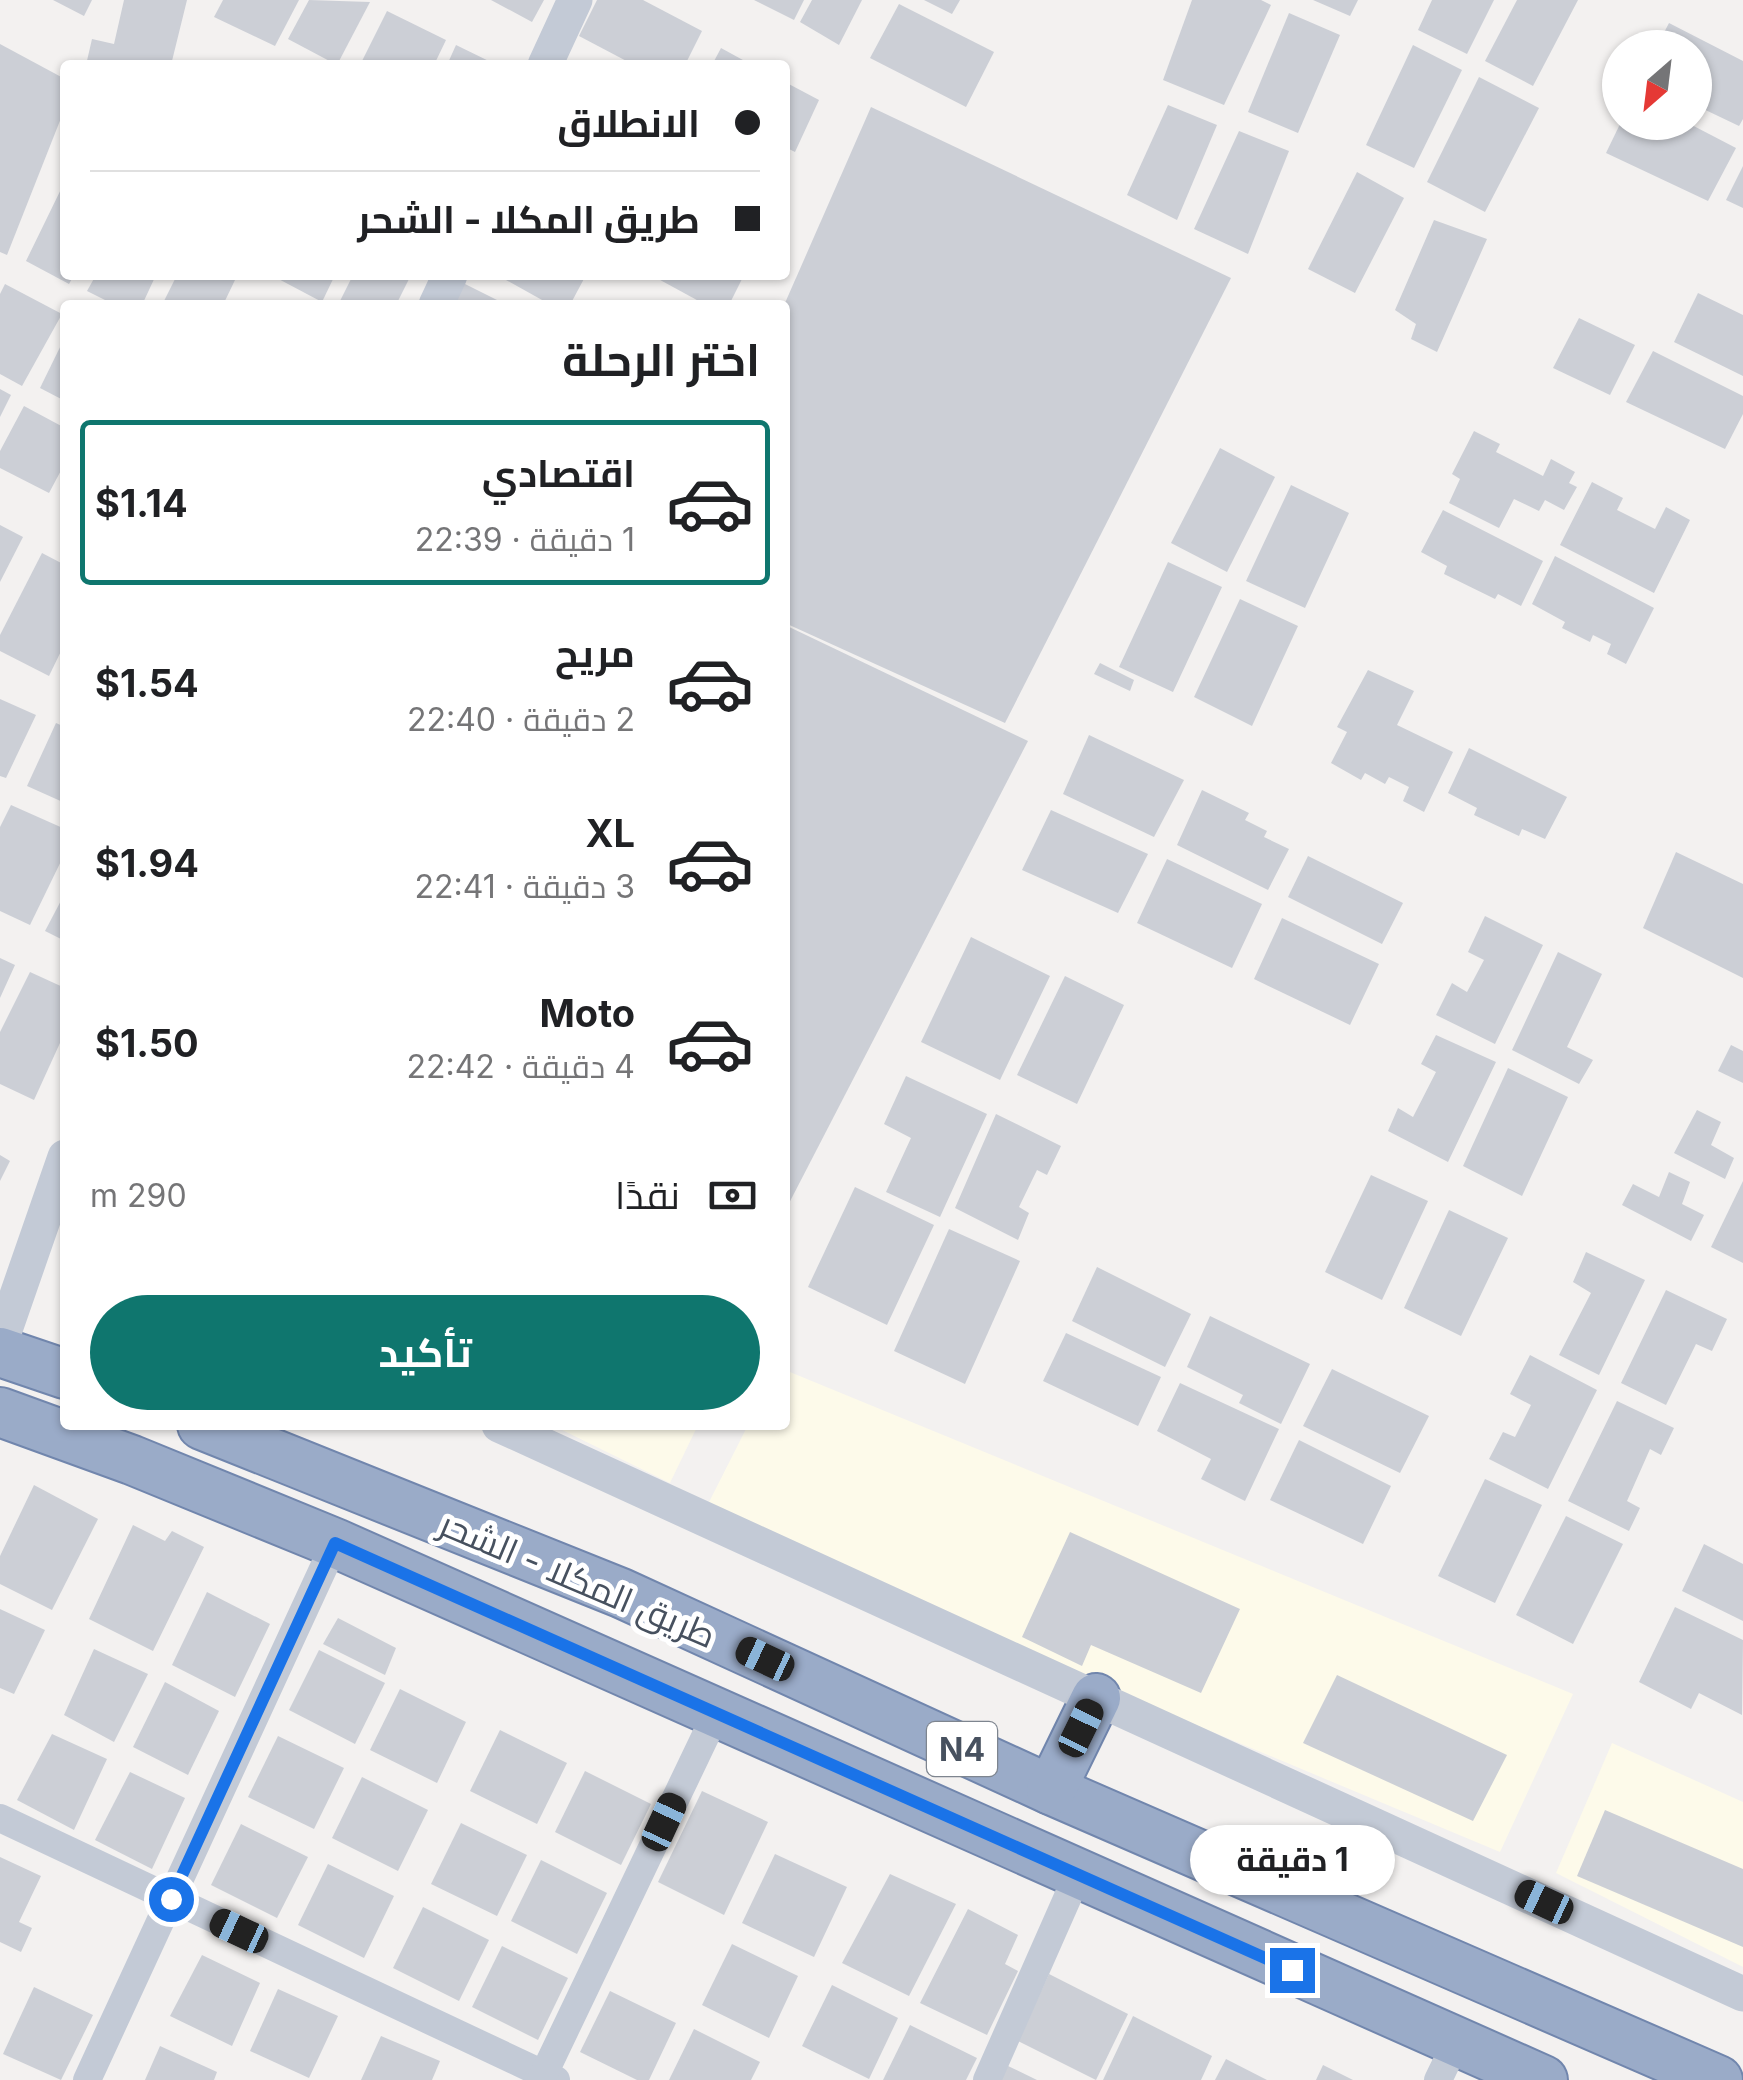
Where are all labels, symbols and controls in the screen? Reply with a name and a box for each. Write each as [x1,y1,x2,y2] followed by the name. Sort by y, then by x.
[1602,30,1712,140] north arrow
[1602,30,1712,140] map controls
[557,100,700,146] text: الانطلاق
[358,196,700,242] text: طريق المكلا - الشحر
[562,332,760,387] text: اختر الرحلة
[482,450,635,496] text: اقتصادي
[665,458,755,548] icon: car
[95,480,188,526] text: $1.14
[415,520,635,559] text: 1 دقيقة · 22:39
[555,630,635,676] text: مريح
[665,638,755,728] icon: car
[95,660,199,706] text: $1.54
[407,700,635,739] text: 2 دقيقة · 22:40
[585,810,635,856] text: XL
[665,818,755,908] icon: car
[95,840,199,886] text: $1.94
[414,867,635,906] text: 3 دقيقة · 22:41
[539,990,635,1036] text: Moto
[665,998,755,1088] icon: car
[95,1020,199,1066] text: $1.50
[406,1047,635,1086] text: 4 دقيقة · 22:42
[705,1168,760,1223] icon: cash
[615,1172,680,1218] text: نقدًا
[90,1176,187,1215] text: 290 m
[90,1295,760,1410] button: تأكيد
[431,1501,722,1658] street label: طريق المكلا - الشحر
[731,1633,799,1685] car
[1054,1694,1108,1762] car
[927,1722,997,1776] road number: N4
[638,1788,690,1856] car
[1190,1825,1394,1895] callout: 1 دقيقة
[1237,1840,1348,1879] text: 1 دقيقة
[1510,1876,1578,1928] car
[149,1877,194,1922] route start
[205,1905,273,1957] car
[1270,1948,1315,1993] route end

